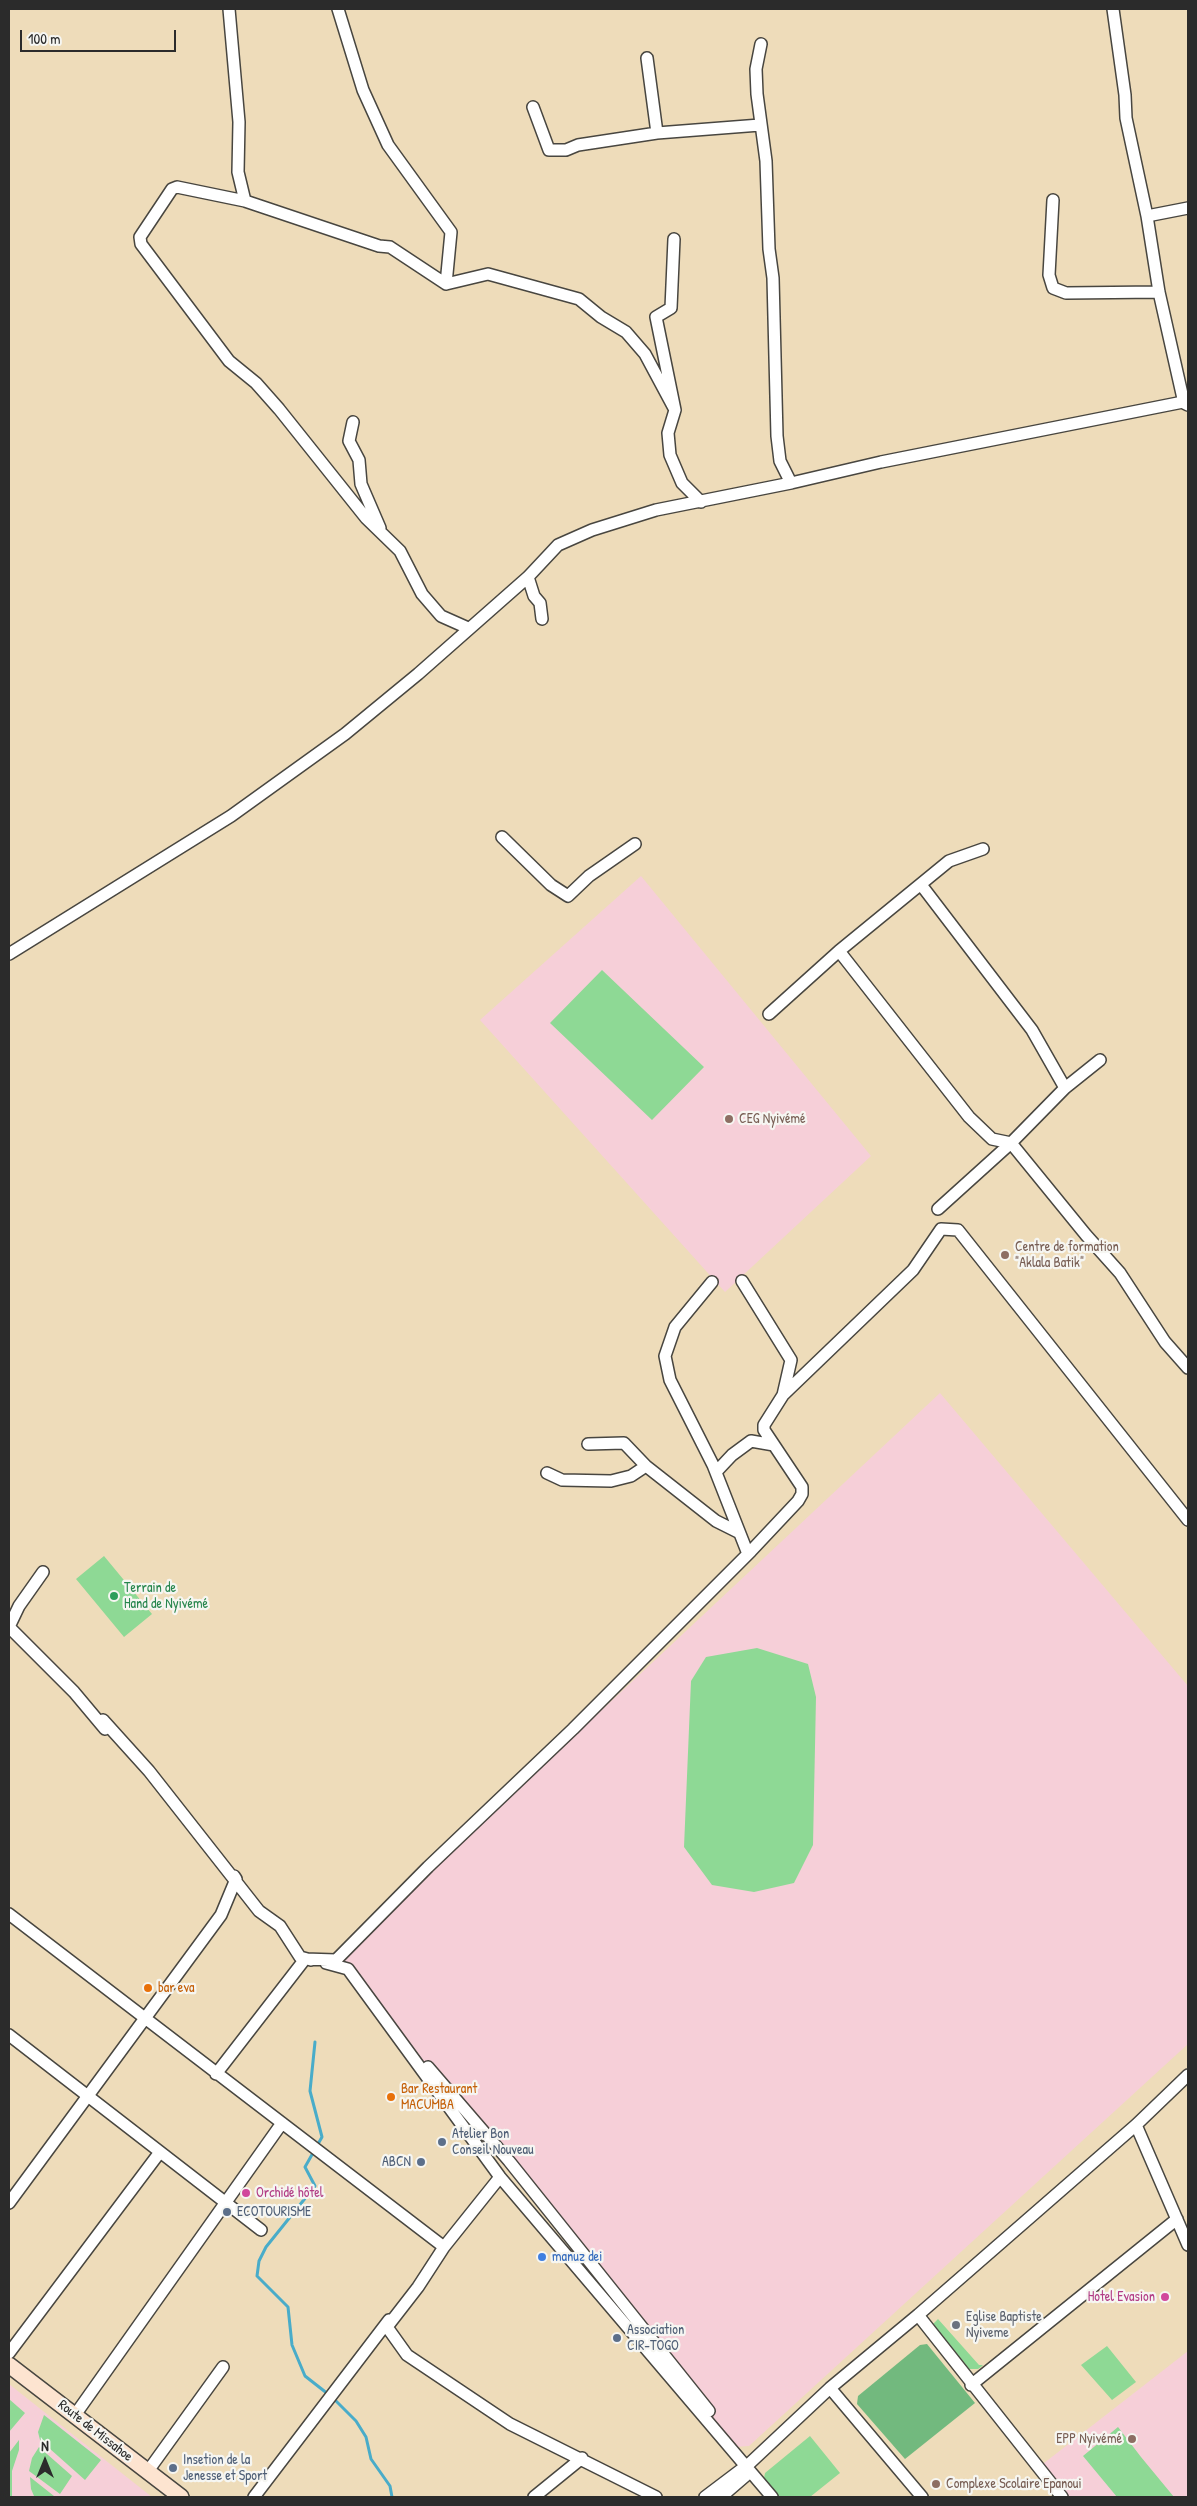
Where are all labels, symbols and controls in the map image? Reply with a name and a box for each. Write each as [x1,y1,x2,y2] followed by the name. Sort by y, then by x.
[22,20,179,52] scale bar
[28,28,61,49] text: 100 m
[739,1111,806,1127] place label: CEG Nyivémé
[723,1113,735,1125] marker: CEG Nyivémé
[1015,1239,1119,1272] place label: Centre de formation "Aklala Batik"
[999,1249,1011,1261] marker: Centre de formation "Aklala Batik"
[124,1580,208,1612] place label: Terrain de Hand de Nyivémé
[108,1590,120,1602] marker: Terrain de Hand de Nyivémé
[158,1980,195,1996] place label: bar eva
[142,1982,154,1994] marker: bar eva
[401,2081,477,2114] place label: Bar Restaurant MACUMBA
[385,2091,397,2103] marker: Bar Restaurant MACUMBA
[452,2126,534,2158] place label: Atelier Bon Conseil Nouveau
[436,2136,448,2148] marker: Atelier Bon Conseil Nouveau
[382,2154,411,2170] place label: ABCN
[415,2156,427,2168] marker: ABCN
[256,2185,324,2201] place label: Orchidé hôtel
[240,2187,252,2199] marker: Orchidé hôtel
[237,2204,311,2220] place label: ECOTOURISME
[221,2206,233,2218] marker: ECOTOURISME
[552,2249,602,2265] place label: manuz dei
[536,2251,548,2263] marker: manuz dei
[1088,2289,1155,2305] place label: Hotel Evasion
[1159,2291,1171,2303] marker: Hotel Evasion
[966,2309,1042,2342] place label: Eglise Baptiste Nyiveme
[950,2319,962,2331] marker: Eglise Baptiste Nyiveme
[627,2322,684,2354] place label: Association CIR-TOGO
[611,2332,623,2344] marker: Association CIR-TOGO
[54,2397,136,2465] street label: Route de Missahoe
[1056,2431,1122,2447] place label: EPP Nyivémé
[1126,2433,1138,2445] marker: EPP Nyivémé
[20,2436,70,2486] north arrow
[41,2436,49,2455] text: N
[183,2452,267,2484] place label: Insetion de la Jenesse et Sport
[167,2462,179,2474] marker: Insetion de la Jenesse et Sport
[946,2476,1082,2492] place label: Complexe Scolaire Epanoui
[930,2478,942,2490] marker: Complexe Scolaire Epanoui

